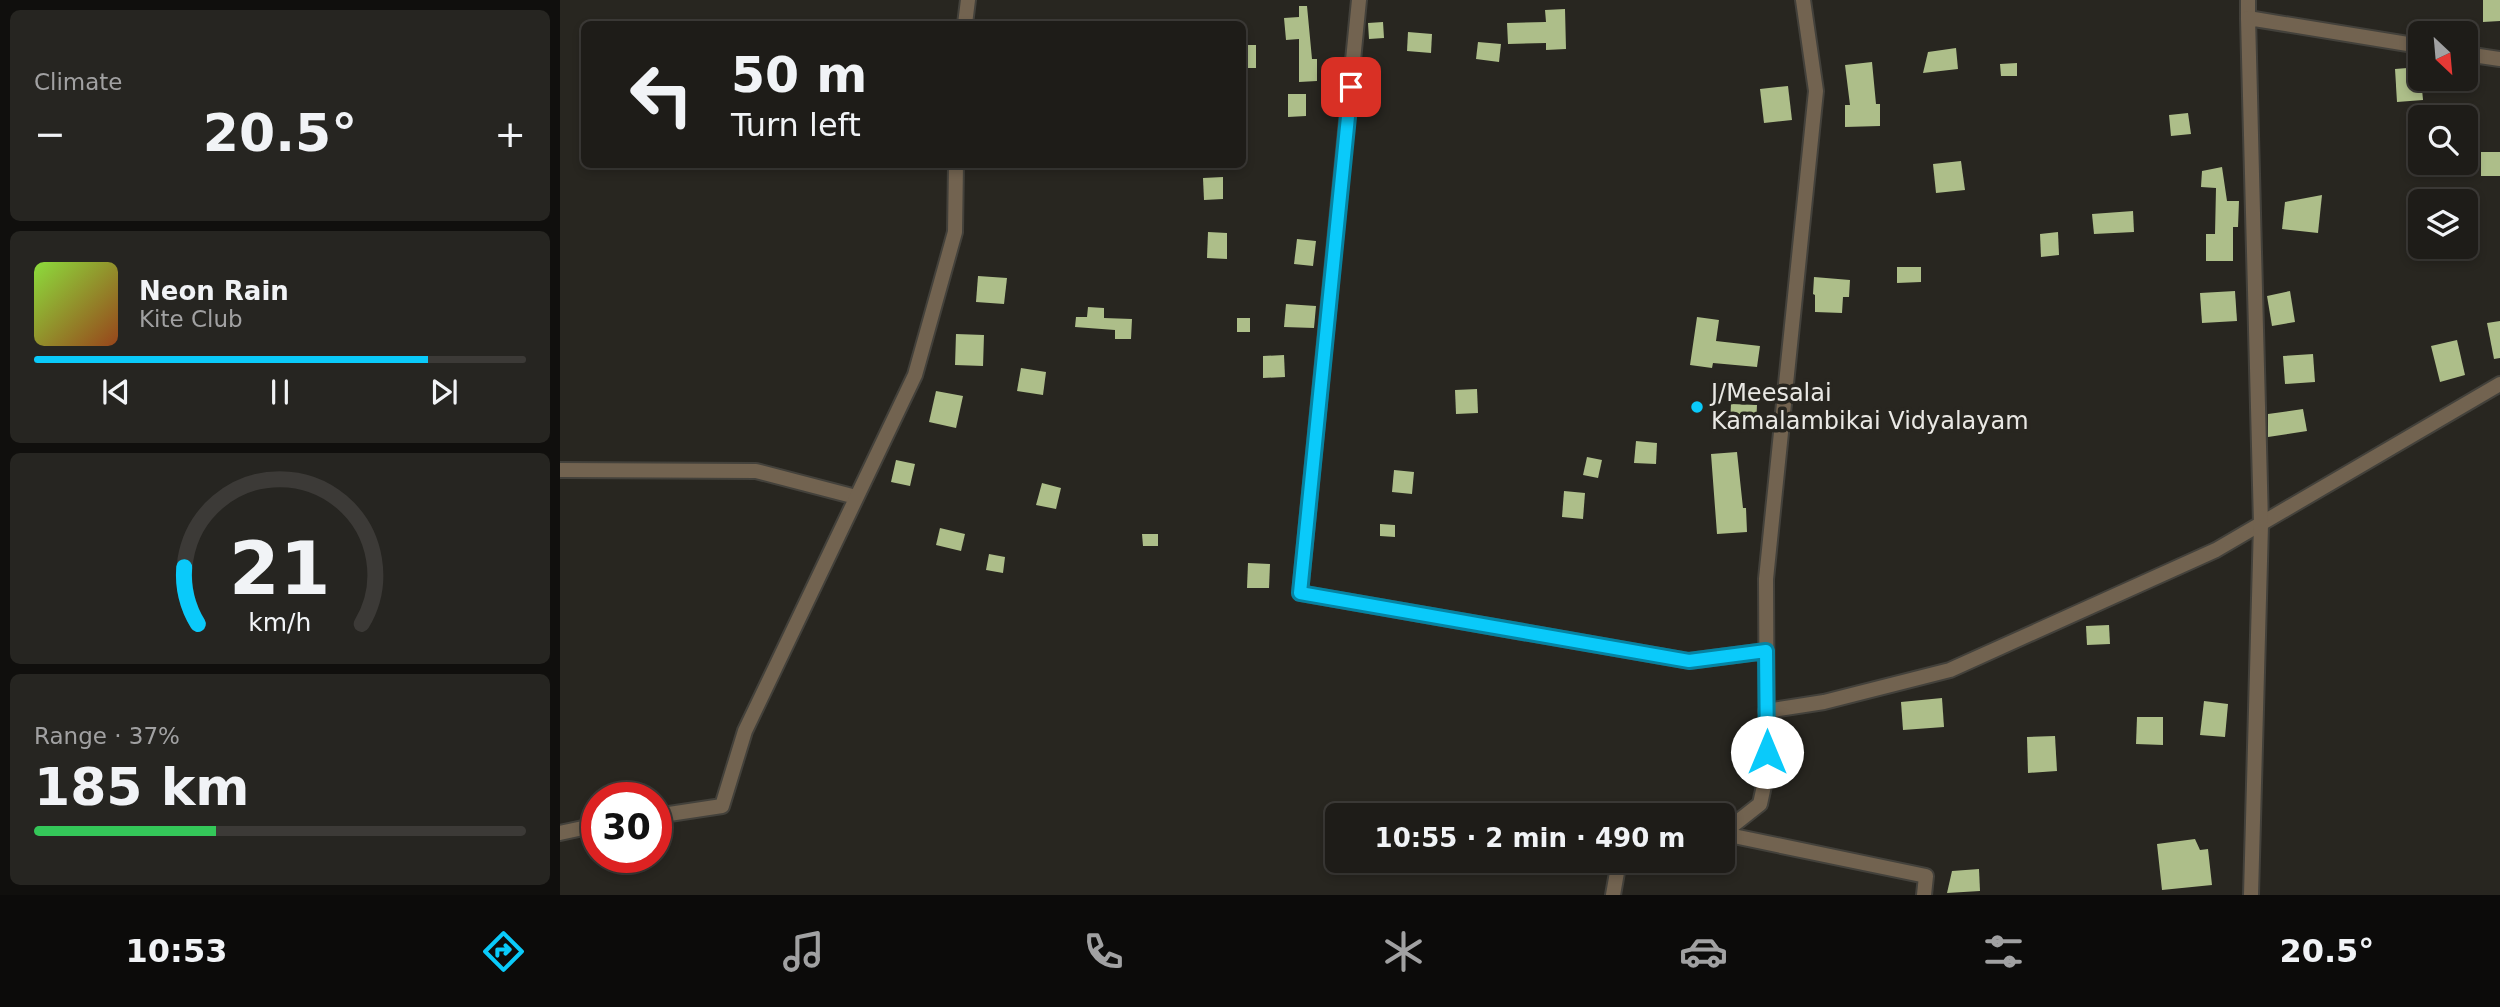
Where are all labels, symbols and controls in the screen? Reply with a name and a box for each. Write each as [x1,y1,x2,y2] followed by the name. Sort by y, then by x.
[2408,21,2478,91] north arrow
[2408,21,2478,259] map controls
[731,47,867,104] text: 50 m
[616,49,707,140] icon: left
[1321,57,1381,117] pin
[1332,68,1370,106] icon: arrive
[34,69,123,95] text: Climate
[203,103,357,163] text: 20.5°
[2408,105,2478,175] button: search
[731,106,861,144] text: Turn left
[34,112,66,156] text: −
[494,112,526,156] text: +
[2408,189,2478,259] button: layers
[139,276,289,306] text: Neon Rain
[139,306,243,332] text: Kite Club
[97,373,135,411] icon: previous
[261,373,299,411] icon: pause
[425,373,463,411] icon: next
[1709,379,2029,435] place label: J/Meesalai Kamalambikai Vidyalayam
[1689,399,1705,415] marker: J/Meesalai Kamalambikai Vidyalayam
[229,527,331,612] text: 21
[248,608,312,637] text: km/h
[1730,715,1804,789] position arrow
[34,723,180,749] text: Range · 37%
[34,757,249,817] text: 185 km
[581,782,672,873] speed limit sign: 30
[1375,823,1685,853] text: 10:55 · 2 min · 490 m
[479,927,528,976] icon: directions
[779,927,828,976] icon: music
[1079,927,1128,976] icon: phone
[1379,927,1428,976] icon: climate
[1679,927,1728,976] icon: car
[1979,927,2028,976] icon: filters
[126,932,227,970] text: 10:53
[2279,932,2374,970] text: 20.5°

